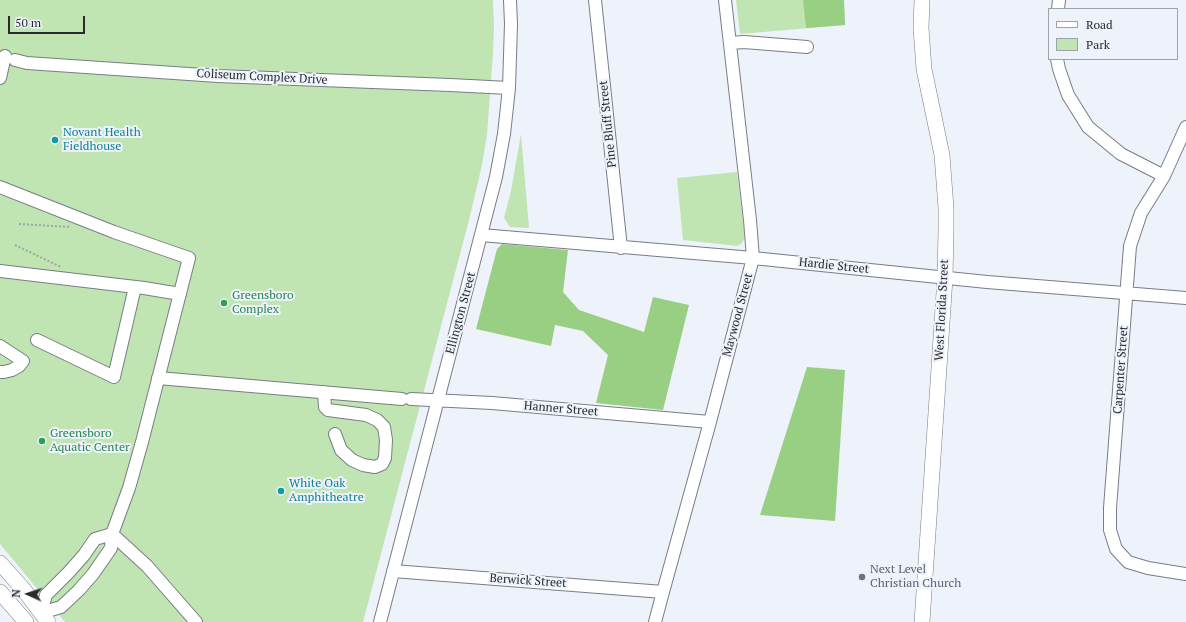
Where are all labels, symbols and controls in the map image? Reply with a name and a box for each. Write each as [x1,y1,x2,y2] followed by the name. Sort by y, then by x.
[10,8,87,34] scale bar
[1048,8,1178,60] legend
[15,15,41,30] text: 50 m
[1086,17,1113,32] text: Road
[1086,37,1110,52] text: Park
[196,66,328,88] street label: Coliseum Complex Drive
[596,80,620,168] street label: Pine Bluff Street
[63,126,141,154] place label: Novant Health Fieldhouse
[50,135,60,145] marker: Novant Health Fieldhouse
[798,255,870,277] street label: Hardie Street
[932,259,952,361] street label: West Florida Street
[443,270,479,356] street label: Ellington Street
[720,271,756,359] street label: Maywood Street
[232,289,294,317] place label: Greensboro Complex
[219,298,229,308] marker: Greensboro Complex
[1111,325,1131,415] street label: Carpenter Street
[523,399,599,419] street label: Hanner Street
[50,427,130,455] place label: Greensboro Aquatic Center
[37,436,47,446] marker: Greensboro Aquatic Center
[289,477,364,505] place label: White Oak Amphitheatre
[276,486,286,496] marker: White Oak Amphitheatre
[870,563,961,591] place label: Next Level Christian Church
[489,571,567,591] street label: Berwick Street
[857,572,867,582] marker: Next Level Christian Church
[8,574,48,614] north arrow
[9,589,23,598] text: N

